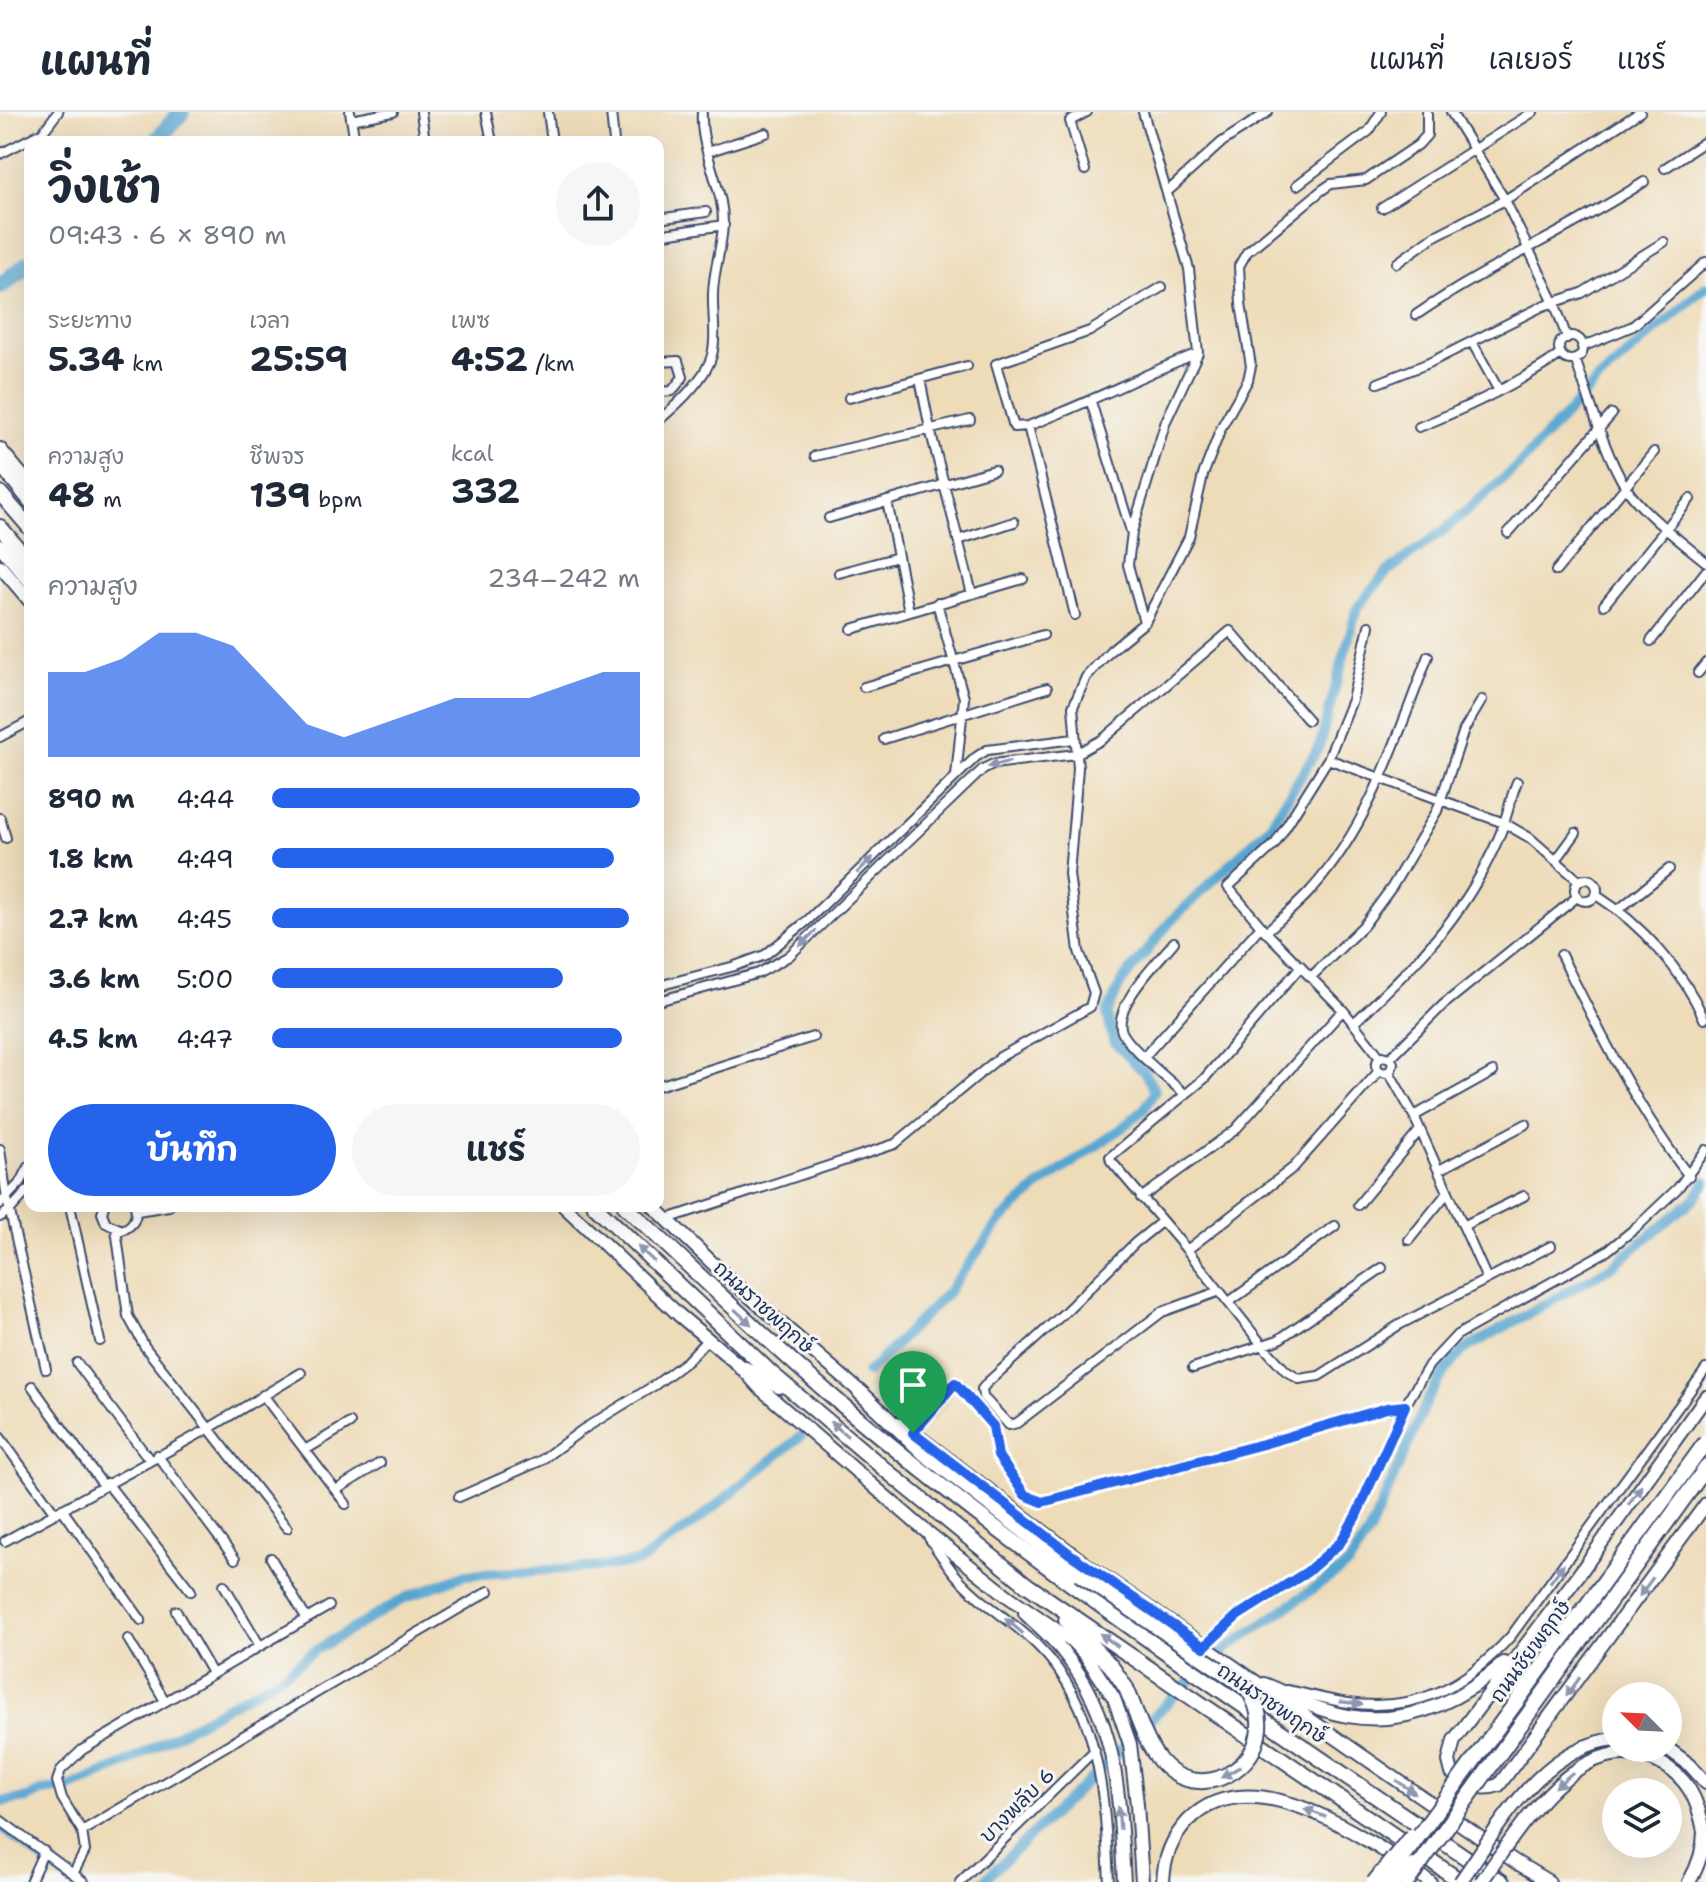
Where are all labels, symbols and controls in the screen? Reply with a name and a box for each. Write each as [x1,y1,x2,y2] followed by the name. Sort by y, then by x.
[40,35,151,86] text: แผนที่
[1369,40,1444,78] text: แผนที่
[1488,40,1573,78] text: เลเยอร์
[1617,40,1666,78] text: แชร์
[48,157,161,216] text: วิ่งเช้า
[556,162,640,246] button: share
[48,217,287,252] text: 09:43 · 6 × 890 m
[48,306,132,335] text: ระยะทาง
[249,306,290,335] text: เวลา
[451,306,490,335] text: เพซ
[48,336,125,382] text: 5.34
[249,336,348,382] text: 25:59
[451,336,528,382] text: 4:52
[125,349,163,378] text: km
[528,349,575,378] text: /km
[451,439,493,468] text: kcal
[48,442,124,471] text: ความสูง
[249,442,305,471] text: ชีพจร
[451,468,520,514] text: 332
[48,472,95,518] text: 48
[249,472,311,518] text: 139
[95,485,122,514] text: m
[311,485,363,514] text: bpm
[487,560,640,595] text: 234–242 m
[48,568,138,603] text: ความสูง
[986,758,1011,771] one-way arrow
[48,781,135,816] text: 890 m
[176,781,234,816] text: 4:44
[48,841,133,876] text: 1.8 km
[176,841,234,876] text: 4:49
[855,856,874,875] one-way arrow
[48,901,138,936] text: 2.7 km
[176,901,232,936] text: 4:45
[799,928,818,947] one-way arrow
[48,961,140,996] text: 3.6 km
[176,961,233,996] text: 5:00
[48,1021,138,1056] text: 4.5 km
[176,1021,233,1056] text: 4:47
[48,1104,336,1196] button: บันทึก
[352,1104,640,1196] button: แชร์
[637,1246,656,1264] one-way arrow
[708,1255,820,1360] street label: ถนนราชพฤกษ์
[733,1308,752,1326] one-way arrow
[879,1351,947,1433] pin
[891,1363,935,1407] icon: arrive
[829,1421,849,1438] one-way arrow
[1627,1485,1643,1506] one-way arrow
[1549,1563,1564,1584] one-way arrow
[1639,1576,1654,1597] one-way arrow
[1484,1594,1577,1708] street label: ถนนชัยพฤกษ์
[1005,1618,1025,1635] one-way arrow
[1099,1633,1120,1648] one-way arrow
[1212,1657,1332,1750] street label: ถนนราชพฤกษ์
[1565,1676,1581,1698] one-way arrow
[1602,1682,1682,1762] north arrow
[1602,1682,1682,1858] map controls
[1339,1696,1364,1709] one-way arrow
[974,1762,1060,1848] street label: บางพลับ 6
[1220,1765,1242,1779] one-way arrow
[1554,1771,1574,1788] one-way arrow
[1602,1778,1682,1858] button: layers
[1395,1779,1416,1794] one-way arrow
[1112,1805,1125,1830] one-way arrow
[1303,1806,1327,1819] one-way arrow

